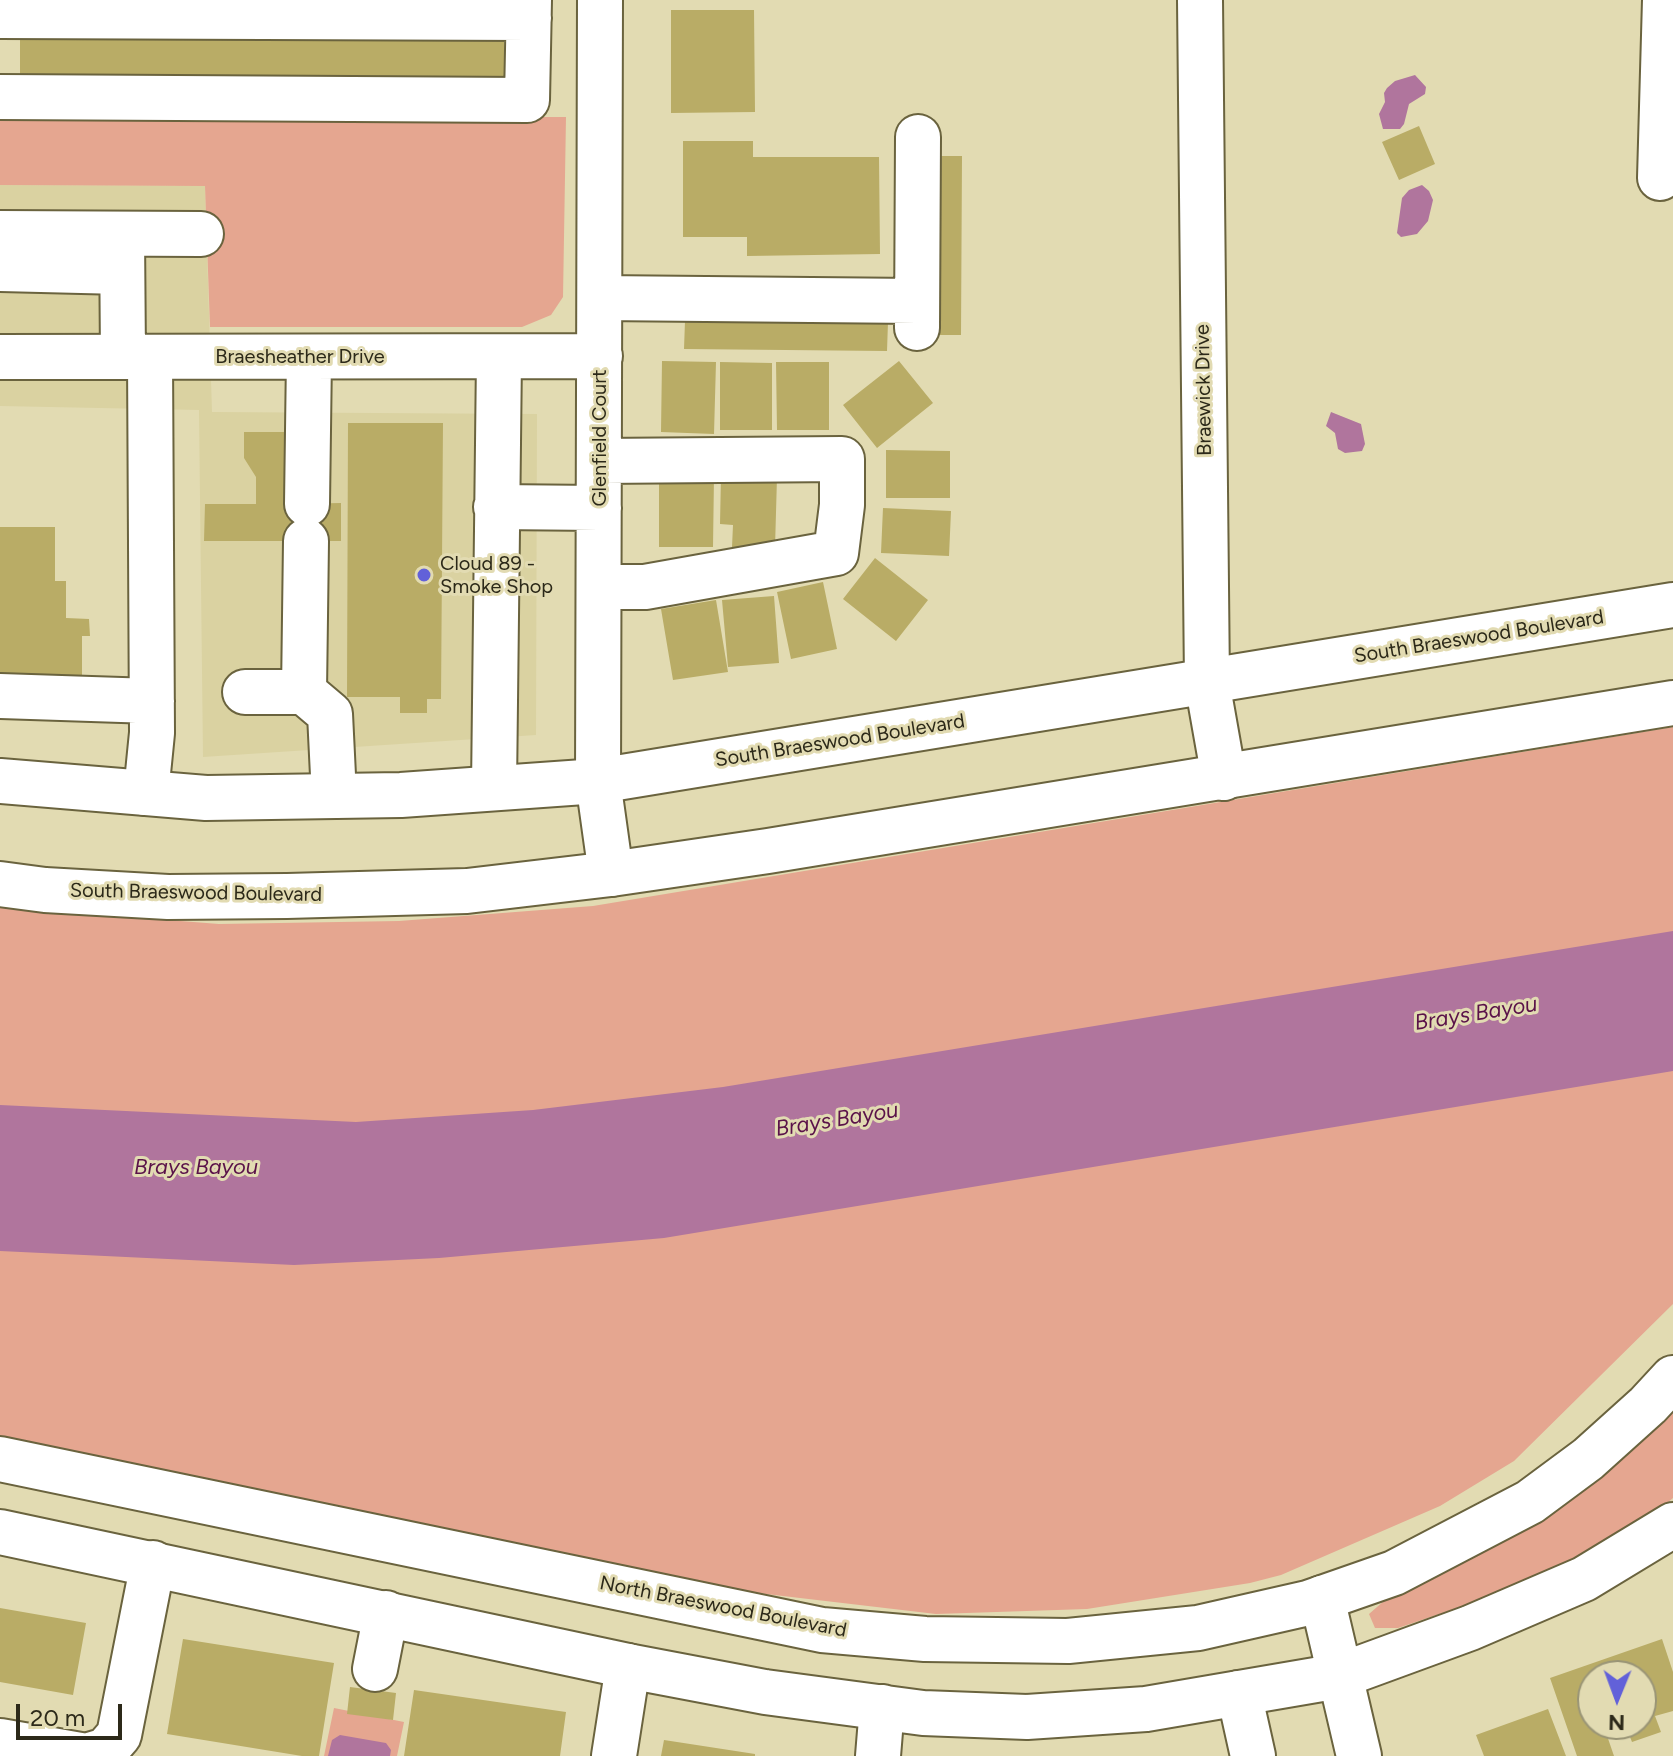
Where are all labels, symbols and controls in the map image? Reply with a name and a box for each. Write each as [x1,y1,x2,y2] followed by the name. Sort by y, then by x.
[1191,324,1217,456] street label: Braewick Drive
[215,345,385,369] street label: Braesheather Drive
[588,369,612,507] street label: Glenfield Court
[440,552,553,599] place label: Cloud 89 - Smoke Shop
[415,566,433,584] marker: Cloud 89 - Smoke Shop
[1353,605,1605,669] street label: South Braeswood Boulevard
[714,709,966,773] street label: South Braeswood Boulevard
[70,879,322,907] street label: South Braeswood Boulevard
[1413,991,1539,1037] water label: Brays Bayou
[774,1097,900,1143] water label: Brays Bayou
[134,1155,258,1181] water label: Brays Bayou
[597,1571,849,1643] street label: North Braeswood Boulevard
[1577,1660,1657,1740] north arrow
[20,1688,126,1738] scale bar
[30,1703,85,1732] text: 20 m
[1608,1709,1625,1736] text: N

